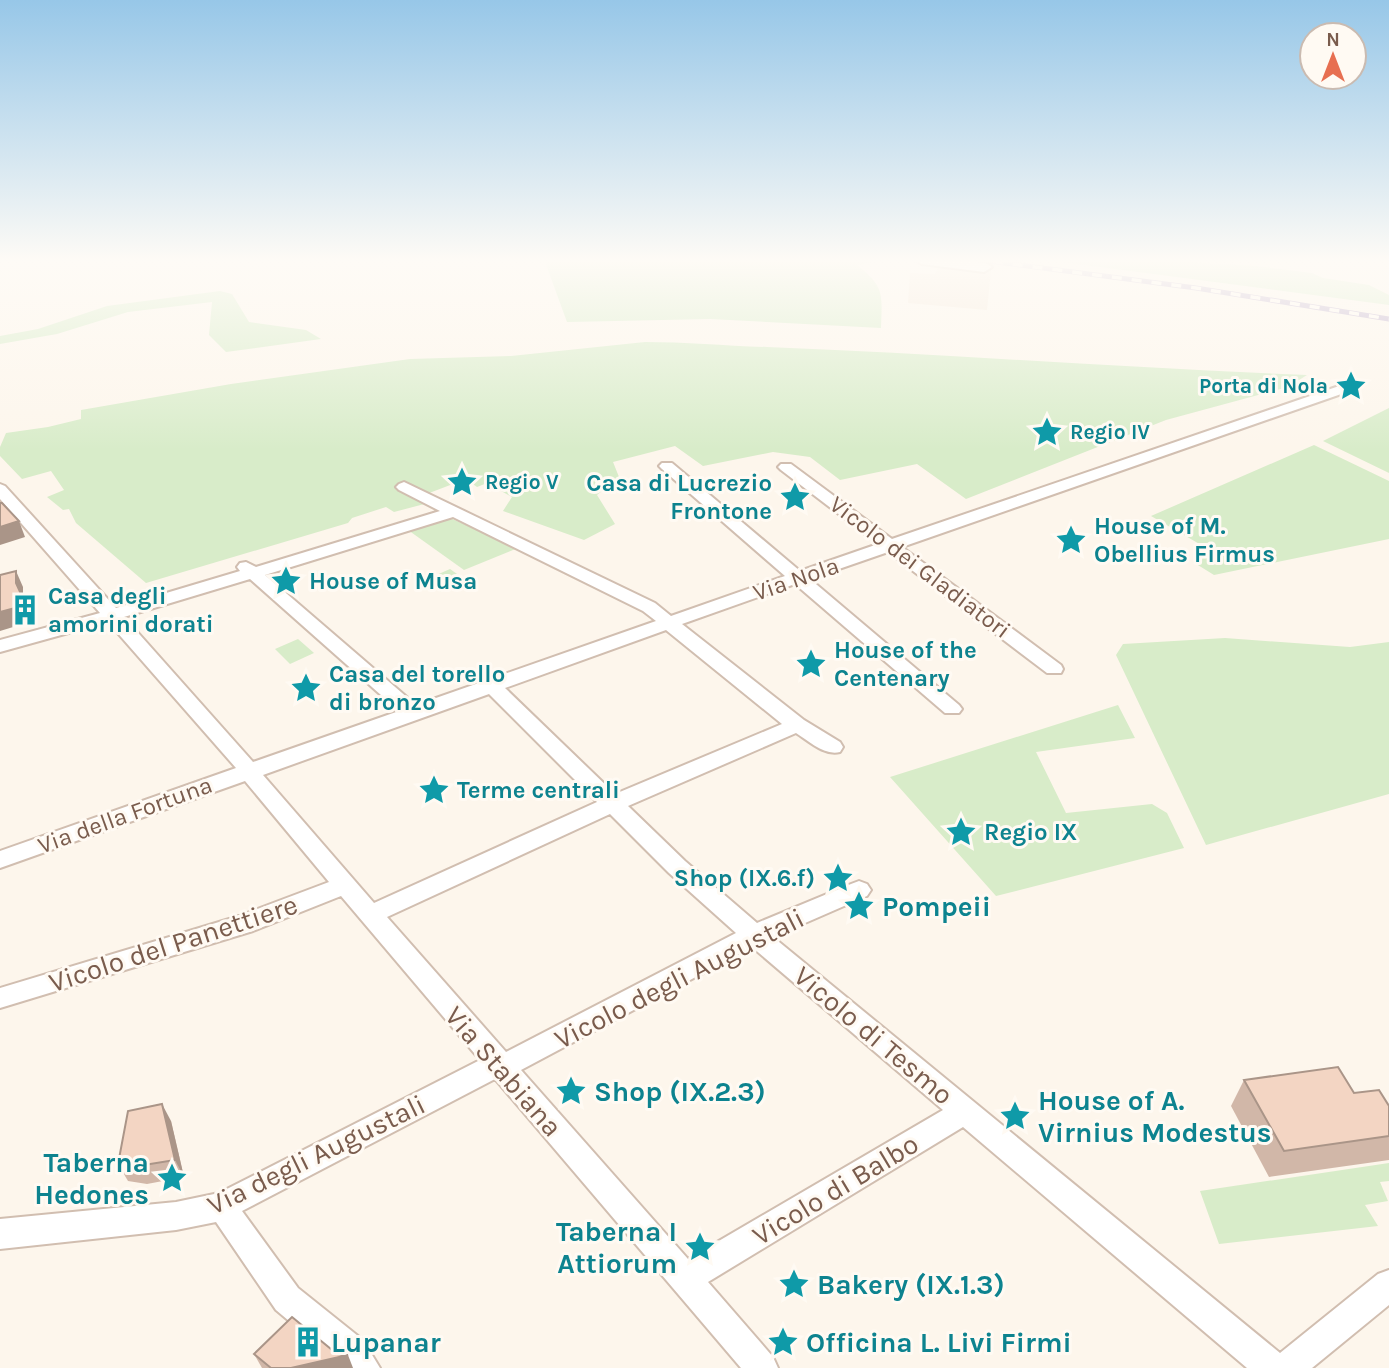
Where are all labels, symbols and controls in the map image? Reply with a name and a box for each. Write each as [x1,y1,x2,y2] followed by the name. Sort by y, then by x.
[1298,21,1368,91] north arrow
[1326,29,1340,51] text: N
[1334,369,1368,403] place icon: Porta di Nola
[1199,374,1328,398] place label: Porta di Nola
[1030,415,1064,449] place icon: Regio IV
[1070,420,1150,444] place label: Regio IV
[445,465,479,499] place icon: Regio V
[586,469,772,525] place label: Casa di Lucrezio Frontone
[485,470,559,494] place label: Regio V
[778,480,812,514] place icon: Casa di Lucrezio Frontone
[824,490,1016,644] street label: Vicolo dei Gladiatori
[1094,512,1275,568] place label: House of M. Obellius Firmus
[1054,523,1088,557] place icon: House of M. Obellius Firmus
[749,551,843,607] street label: Via Nola
[269,564,303,598] place icon: House of Musa
[309,567,477,595] place label: House of Musa
[48,582,214,638] place label: Casa degli amorini dorati
[8,593,42,627] building icon: Casa degli amorini dorati
[834,636,977,692] place label: House of the Centenary
[794,647,828,681] place icon: House of the Centenary
[329,660,505,716] place label: Casa del torello di bronzo
[289,671,323,705] place icon: Casa del torello di bronzo
[34,770,216,860] street label: Via della Fortuna
[417,773,451,807] place icon: Terme centrali
[457,776,620,804] place label: Terme centrali
[944,815,978,849] place icon: Regio IX
[984,818,1077,846] place label: Regio IX
[821,861,855,895] place icon: Shop (IX.6.f)
[674,864,815,892] place label: Shop (IX.6.f)
[45,888,302,999] street label: Vicolo del Panettiere
[842,889,876,923] place icon: Pompeii
[882,890,991,923] place label: Pompeii
[549,901,810,1056] street label: Vicolo degli Augustali
[787,959,960,1112] street label: Vicolo di Tesmo
[438,999,569,1143] street label: Via Stabiana
[554,1074,588,1108] place icon: Shop (IX.2.3)
[594,1075,766,1108] place label: Shop (IX.2.3)
[1038,1084,1272,1149] place label: House of A. Virnius Modestus
[202,1087,431,1222] street label: Via degli Augustali
[998,1099,1032,1133] place icon: House of A. Virnius Modestus
[746,1127,924,1252] street label: Vicolo di Balbo
[34,1146,149,1211] place label: Taberna Hedones
[155,1161,189,1195] place icon: Taberna Hedones
[556,1215,677,1280] place label: Taberna I Attiorum
[683,1230,717,1264] place icon: Taberna I Attiorum
[777,1267,811,1301] place icon: Bakery (IX.1.3)
[817,1268,1005,1301] place label: Bakery (IX.1.3)
[291,1325,325,1359] building icon: Lupanar
[766,1325,800,1359] place icon: Officina L. Livi Firmi
[331,1326,441,1359] place label: Lupanar
[806,1326,1072,1359] place label: Officina L. Livi Firmi

